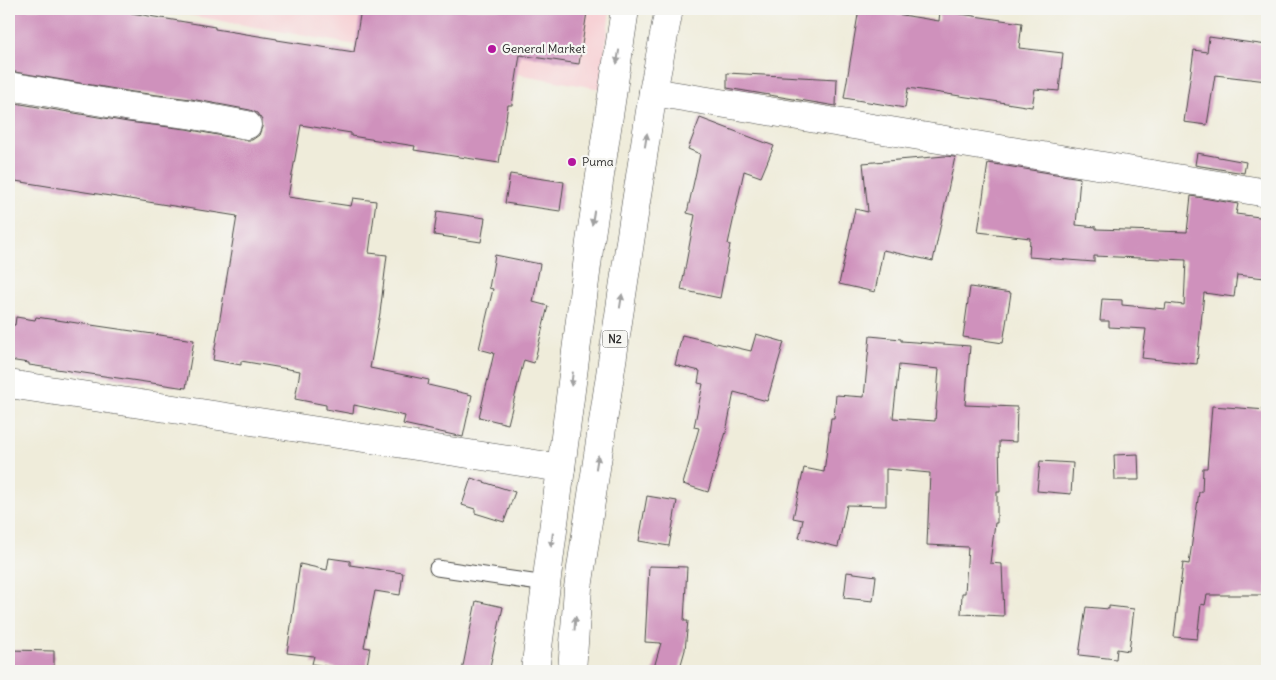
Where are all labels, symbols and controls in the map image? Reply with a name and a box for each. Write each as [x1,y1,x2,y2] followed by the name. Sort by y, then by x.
[502,41,586,56] place label: General Market
[486,43,498,55] marker: General Market
[614,49,622,65] one-way arrow
[642,132,650,148] one-way arrow
[582,154,614,169] place label: Puma
[566,156,578,168] marker: Puma
[589,210,597,226] one-way arrow
[617,293,625,309] one-way arrow
[602,330,628,348] road number: N2
[568,371,576,387] one-way arrow
[593,453,601,469] one-way arrow
[548,532,556,548] one-way arrow
[571,614,579,630] one-way arrow

